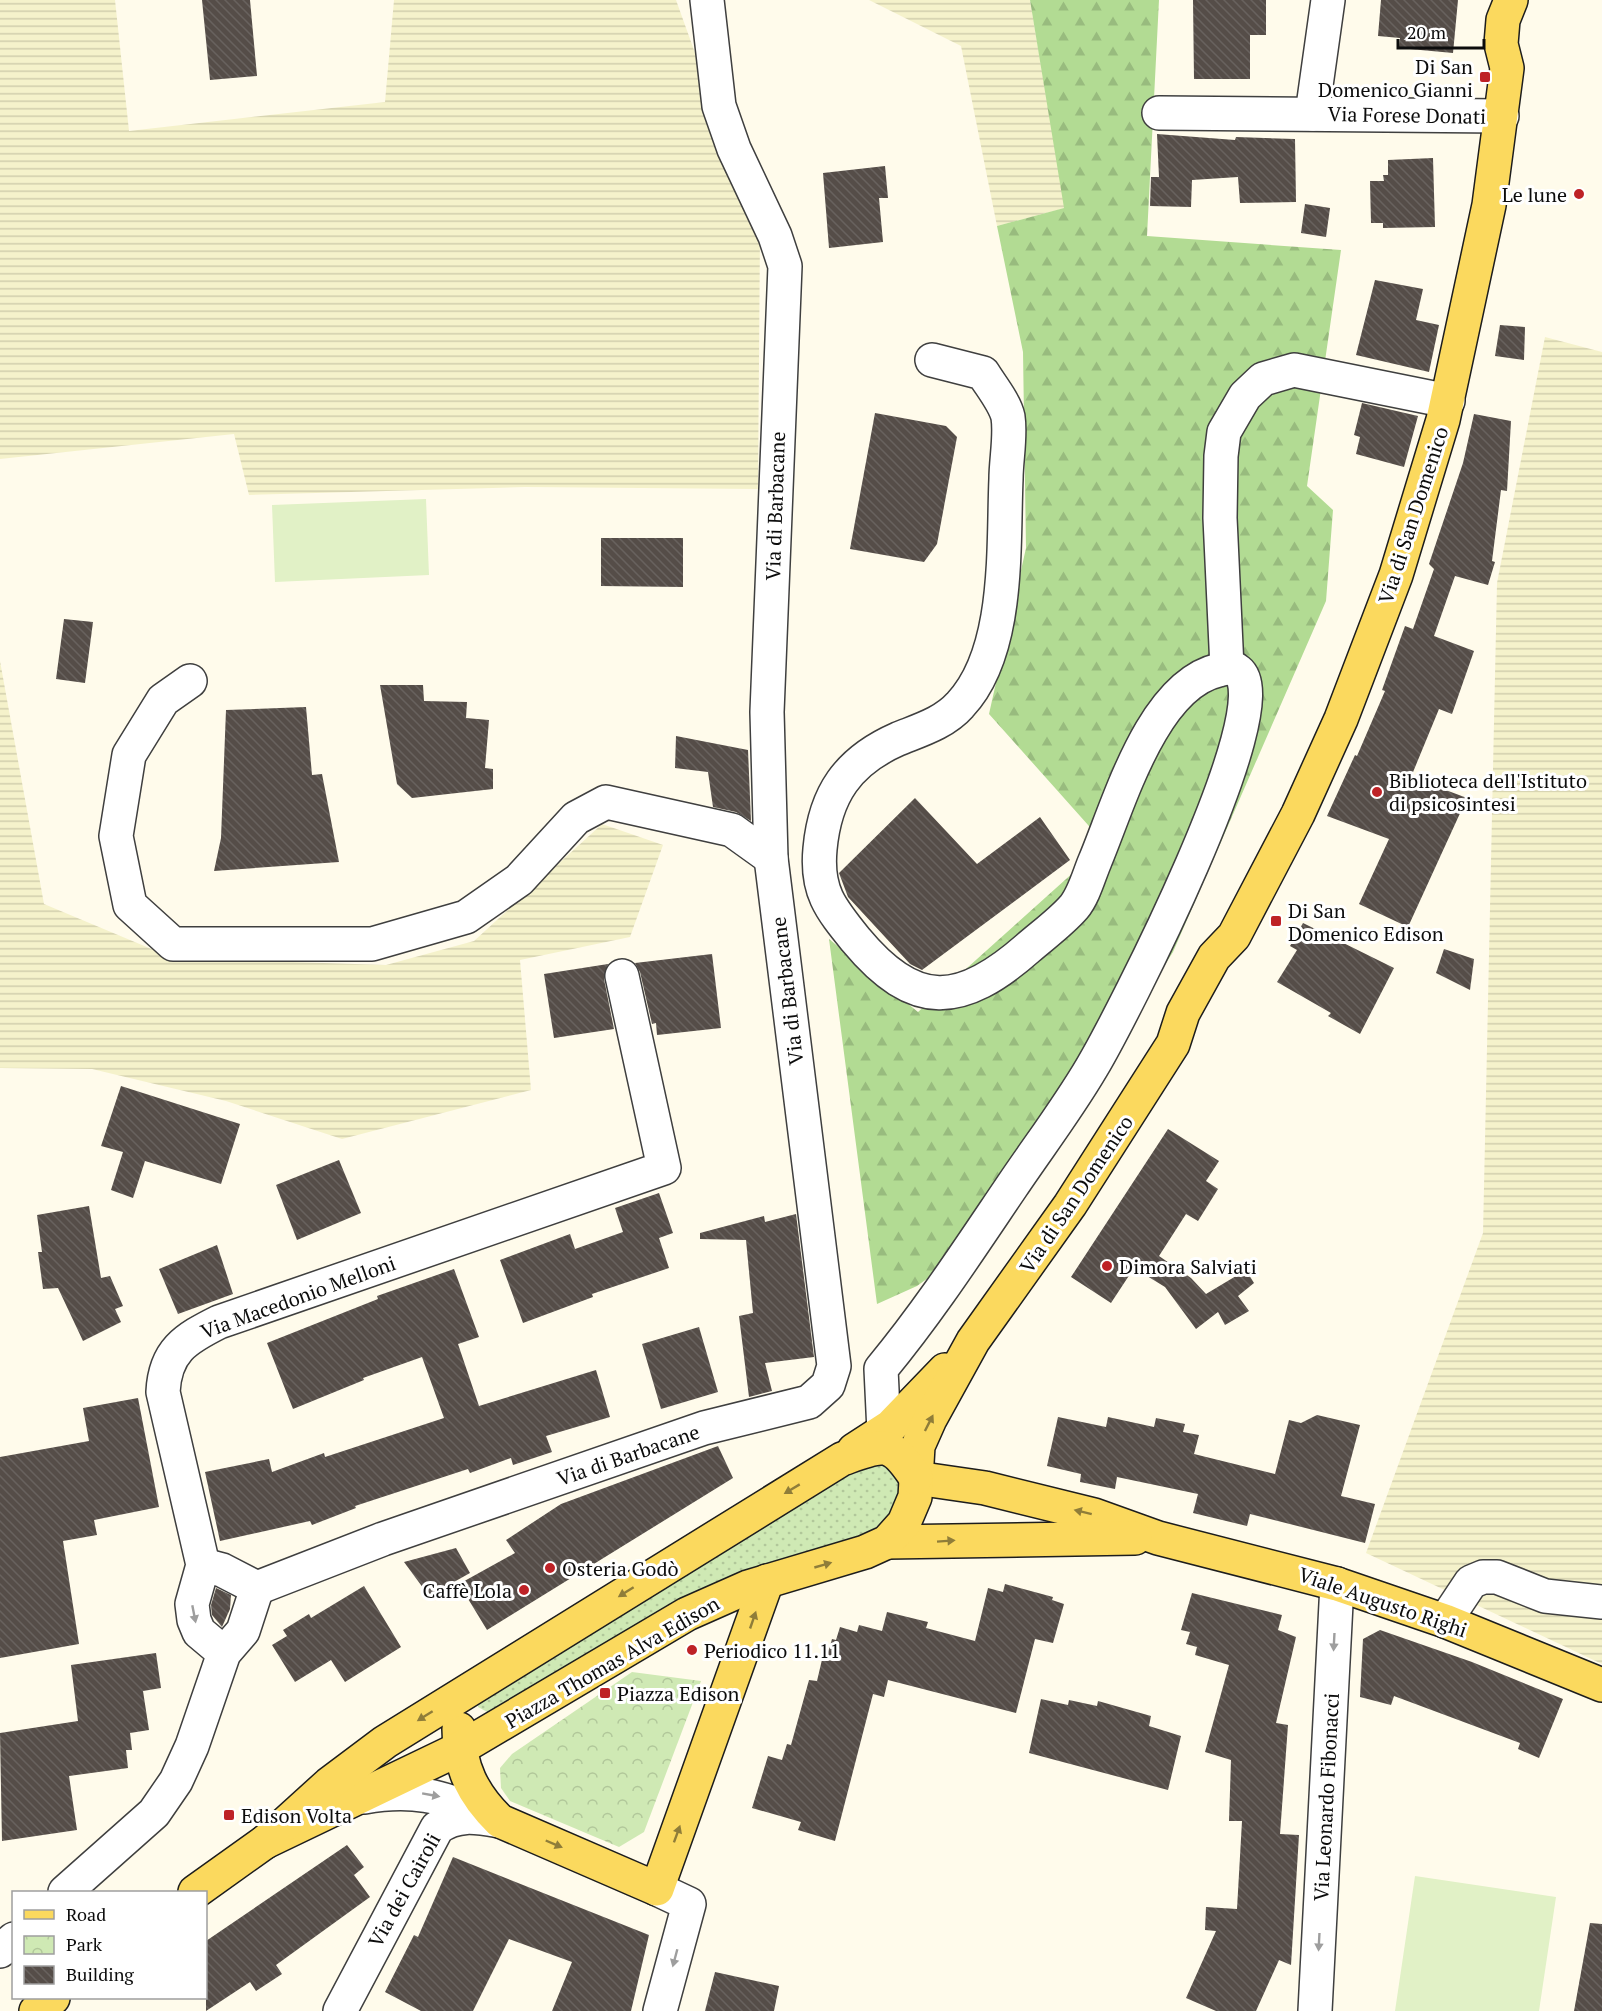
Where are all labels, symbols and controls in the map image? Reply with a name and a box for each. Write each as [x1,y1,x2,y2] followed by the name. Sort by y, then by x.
[1398,12,1484,50] scale bar
[1407,20,1447,44] text: 20 m
[1318,53,1473,103] place label: Di San Domenico Gianni
[1478,70,1492,84] marker: Di San Domenico Gianni
[1327,100,1487,130] street label: Via Forese Donati
[1502,181,1567,208] place label: Le lune
[1572,187,1586,201] marker: Le lune
[1372,423,1454,607] street label: Via di San Domenico
[759,431,791,581] street label: Via di Barbacane
[1389,767,1587,817] place label: Biblioteca dell'Istituto di psicosintesi
[1370,785,1384,799] marker: Biblioteca dell'Istituto di psicosintesi
[1288,897,1444,947] place label: Di San Domenico Edison
[1269,914,1283,928] marker: Di San Domenico Edison
[765,915,809,1067] street label: Via di Barbacane
[1013,1110,1139,1278] street label: Via di San Domenico
[197,1249,399,1345] street label: Via Macedonio Melloni
[1119,1253,1257,1280] place label: Dimora Salviati
[1100,1259,1114,1273] marker: Dimora Salviati
[924,1414,933,1431] one-way arrow
[553,1418,703,1492] street label: Via di Barbacane
[784,1484,800,1495] one-way arrow
[1073,1507,1092,1517] one-way arrow
[936,1537,955,1546] one-way arrow
[562,1555,679,1582] place label: Osteria Godò
[814,1560,832,1569] one-way arrow
[1295,1560,1471,1644] street label: Viale Augusto Righi
[543,1561,557,1575] marker: Osteria Godò
[423,1577,512,1604] place label: Caffè Lola
[517,1583,531,1597] marker: Caffè Lola
[618,1586,634,1597] one-way arrow
[500,1590,724,1734] street label: Piazza Thomas Alva Edison
[190,1605,199,1624] one-way arrow
[748,1611,758,1629] one-way arrow
[1329,1633,1338,1652] one-way arrow
[704,1637,840,1664] place label: Periodico 11.11
[685,1643,699,1657] marker: Periodico 11.11
[617,1680,740,1707] place label: Piazza Edison
[598,1686,612,1700] marker: Piazza Edison
[1307,1692,1345,1902] street label: Via Leonardo Fibonacci
[417,1711,433,1722] one-way arrow
[422,1791,441,1800] one-way arrow
[241,1802,352,1829] place label: Edison Volta
[222,1808,236,1822] marker: Edison Volta
[672,1824,682,1842] one-way arrow
[362,1828,446,1952] street label: Via dei Cairoli
[545,1840,563,1849] one-way arrow
[12,1891,207,1999] legend
[66,1902,106,1926] text: Road
[66,1932,103,1956] text: Park
[1314,1932,1323,1951] one-way arrow
[670,1949,679,1967] one-way arrow
[66,1962,134,1986] text: Building

